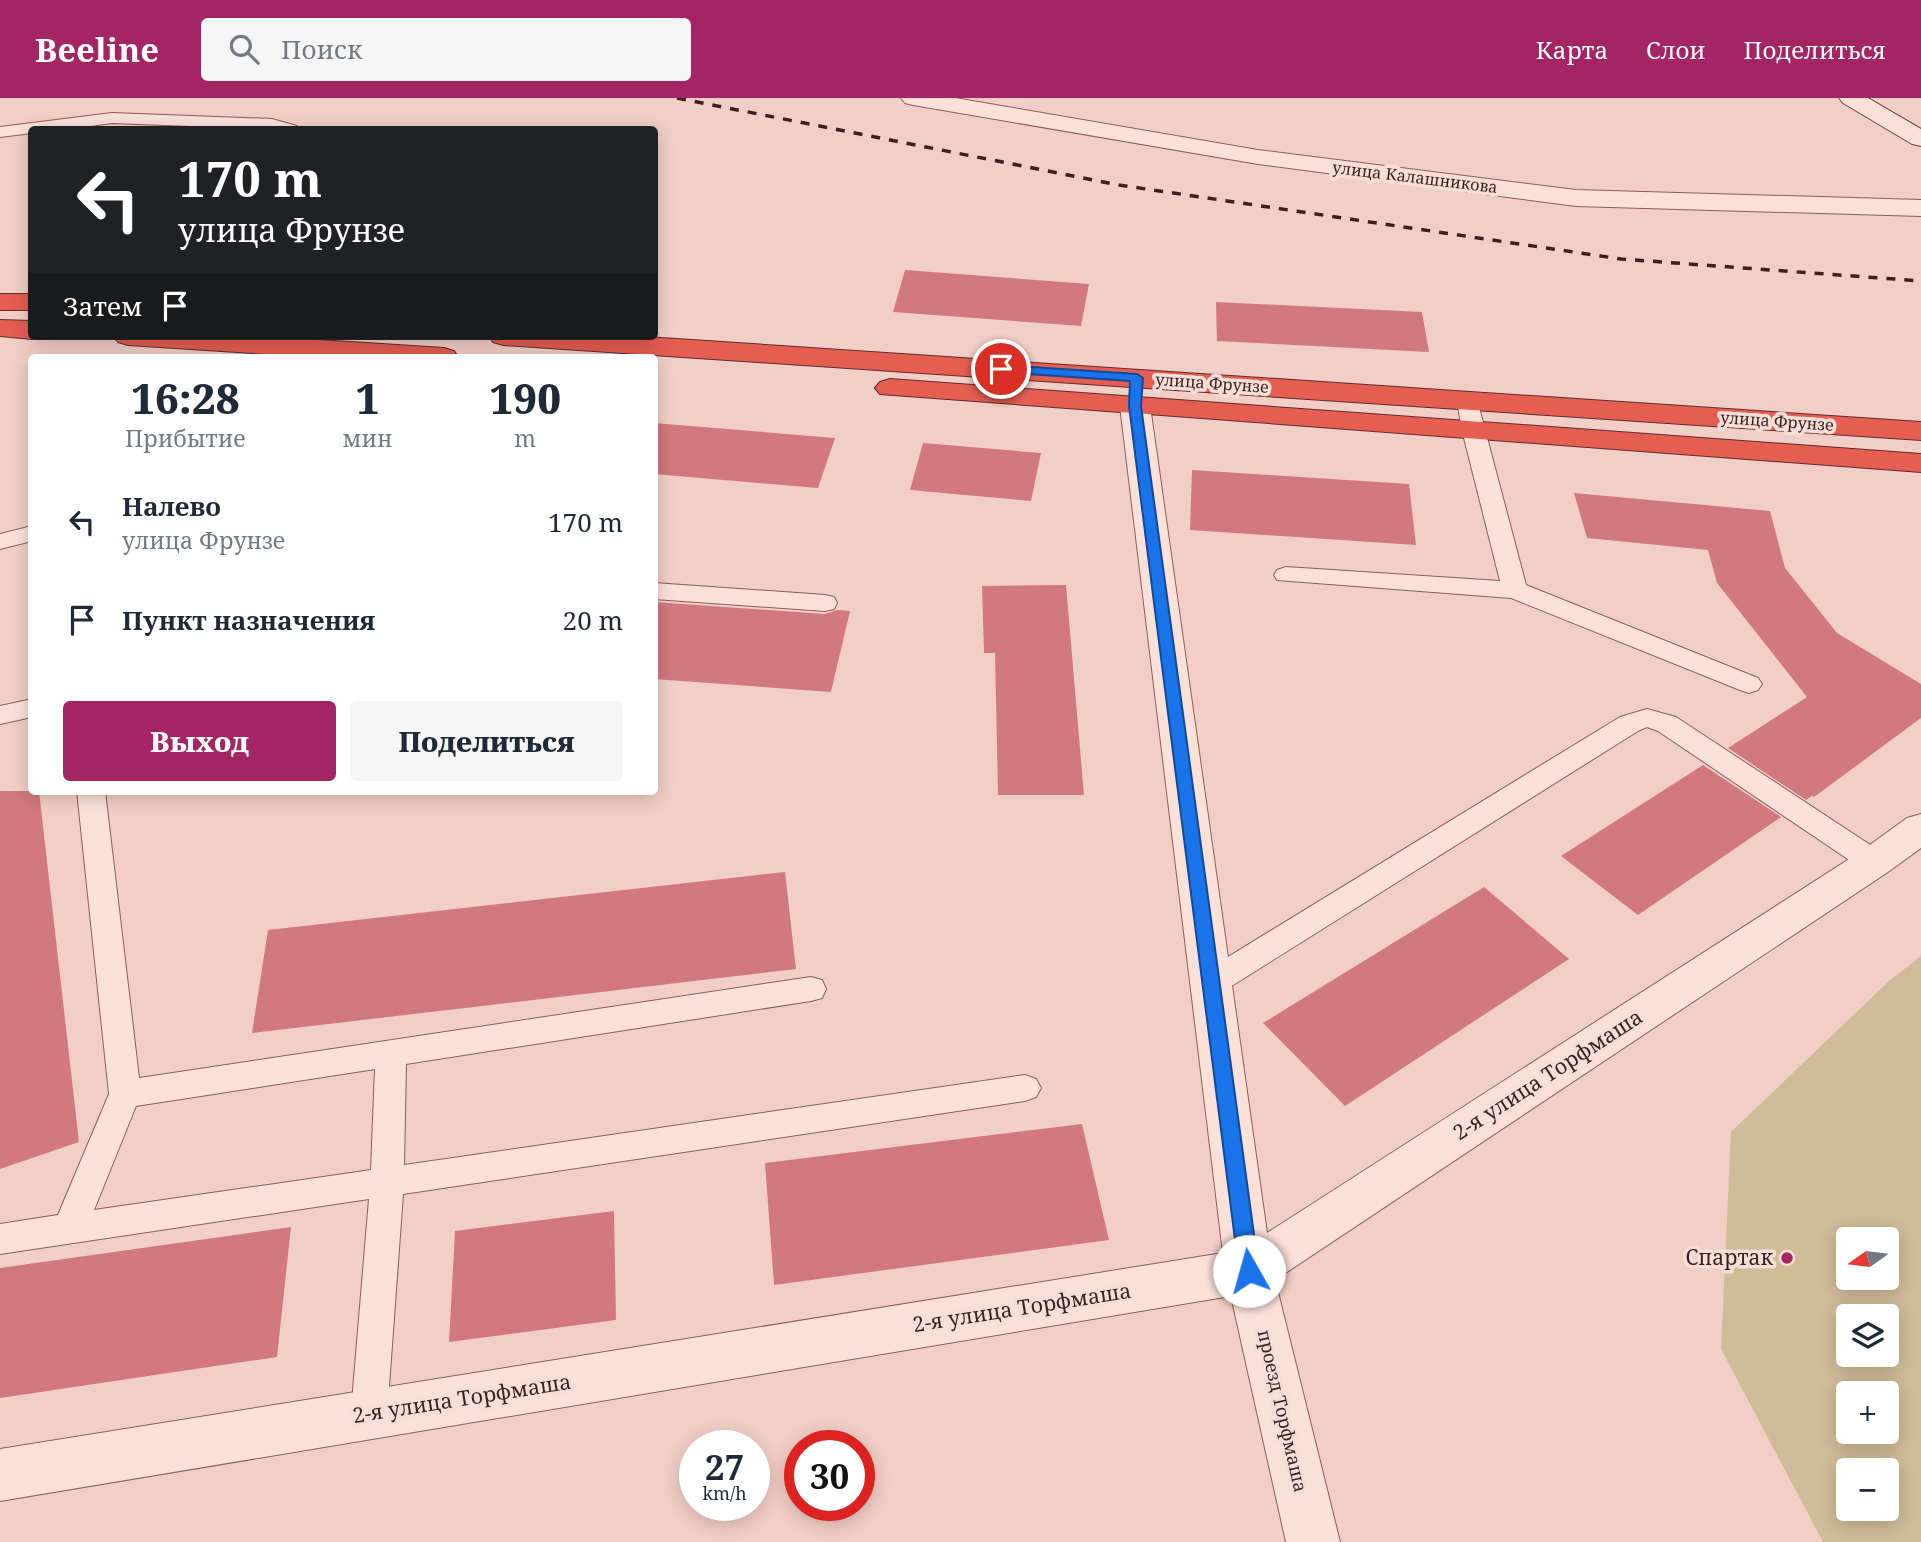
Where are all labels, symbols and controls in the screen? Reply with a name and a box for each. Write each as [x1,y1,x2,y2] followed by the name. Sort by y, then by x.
[201,18,691,81] search box
[35,27,159,72] text: Beeline
[225,30,263,68] icon: search
[281,31,362,67] text: Поиск
[1536,33,1608,66] text: Карта
[1646,33,1706,66] text: Слои
[1744,33,1886,66] text: Поделиться
[178,145,322,211] text: 170 m
[63,154,154,245] icon: left
[1331,156,1499,198] street label: улица Калашникова
[178,208,405,251] text: улица Фрунзе
[156,287,194,325] icon: arrive
[63,288,142,324] text: Затем
[971,339,1031,399] pin
[982,350,1020,388] icon: arrive
[1155,368,1269,398] street label: улица Фрунзе
[131,369,239,426] text: 16:28
[356,369,379,426] text: 1
[490,369,561,426] text: 190
[1720,406,1834,436] street label: улица Фрунзе
[125,422,246,454] text: Прибытие
[343,422,393,454] text: мин
[514,422,536,454] text: m
[122,488,221,524] text: Налево
[63,503,101,541] icon: left
[548,504,623,540] text: 170 m
[122,524,285,556] text: улица Фрунзе
[63,601,101,639] icon: arrive
[122,602,375,638] text: Пункт назначения
[563,602,623,638] text: 20 m
[63,701,336,781] button: Выход
[350,701,623,781] button: Поделиться
[1447,1002,1648,1146] street label: 2-я улица Торфмаша
[1836,1227,1899,1290] north arrow
[1836,1227,1899,1521] map controls
[1212,1234,1286,1308] position arrow
[1685,1243,1774,1271] place label: Спартак
[1779,1250,1795,1266] marker: Спартак
[911,1276,1133,1338] street label: 2-я улица Торфмаша
[1836,1304,1899,1367] button: layers
[1253,1327,1313,1494] street label: проезд Торфмаша
[351,1367,573,1429] street label: 2-я улица Торфмаша
[1836,1381,1899,1444] button: +
[784,1430,875,1521] speed limit sign: 30
[705,1443,744,1490] text: 27
[1836,1458,1899,1521] button: −
[702,1481,747,1505] text: km/h

